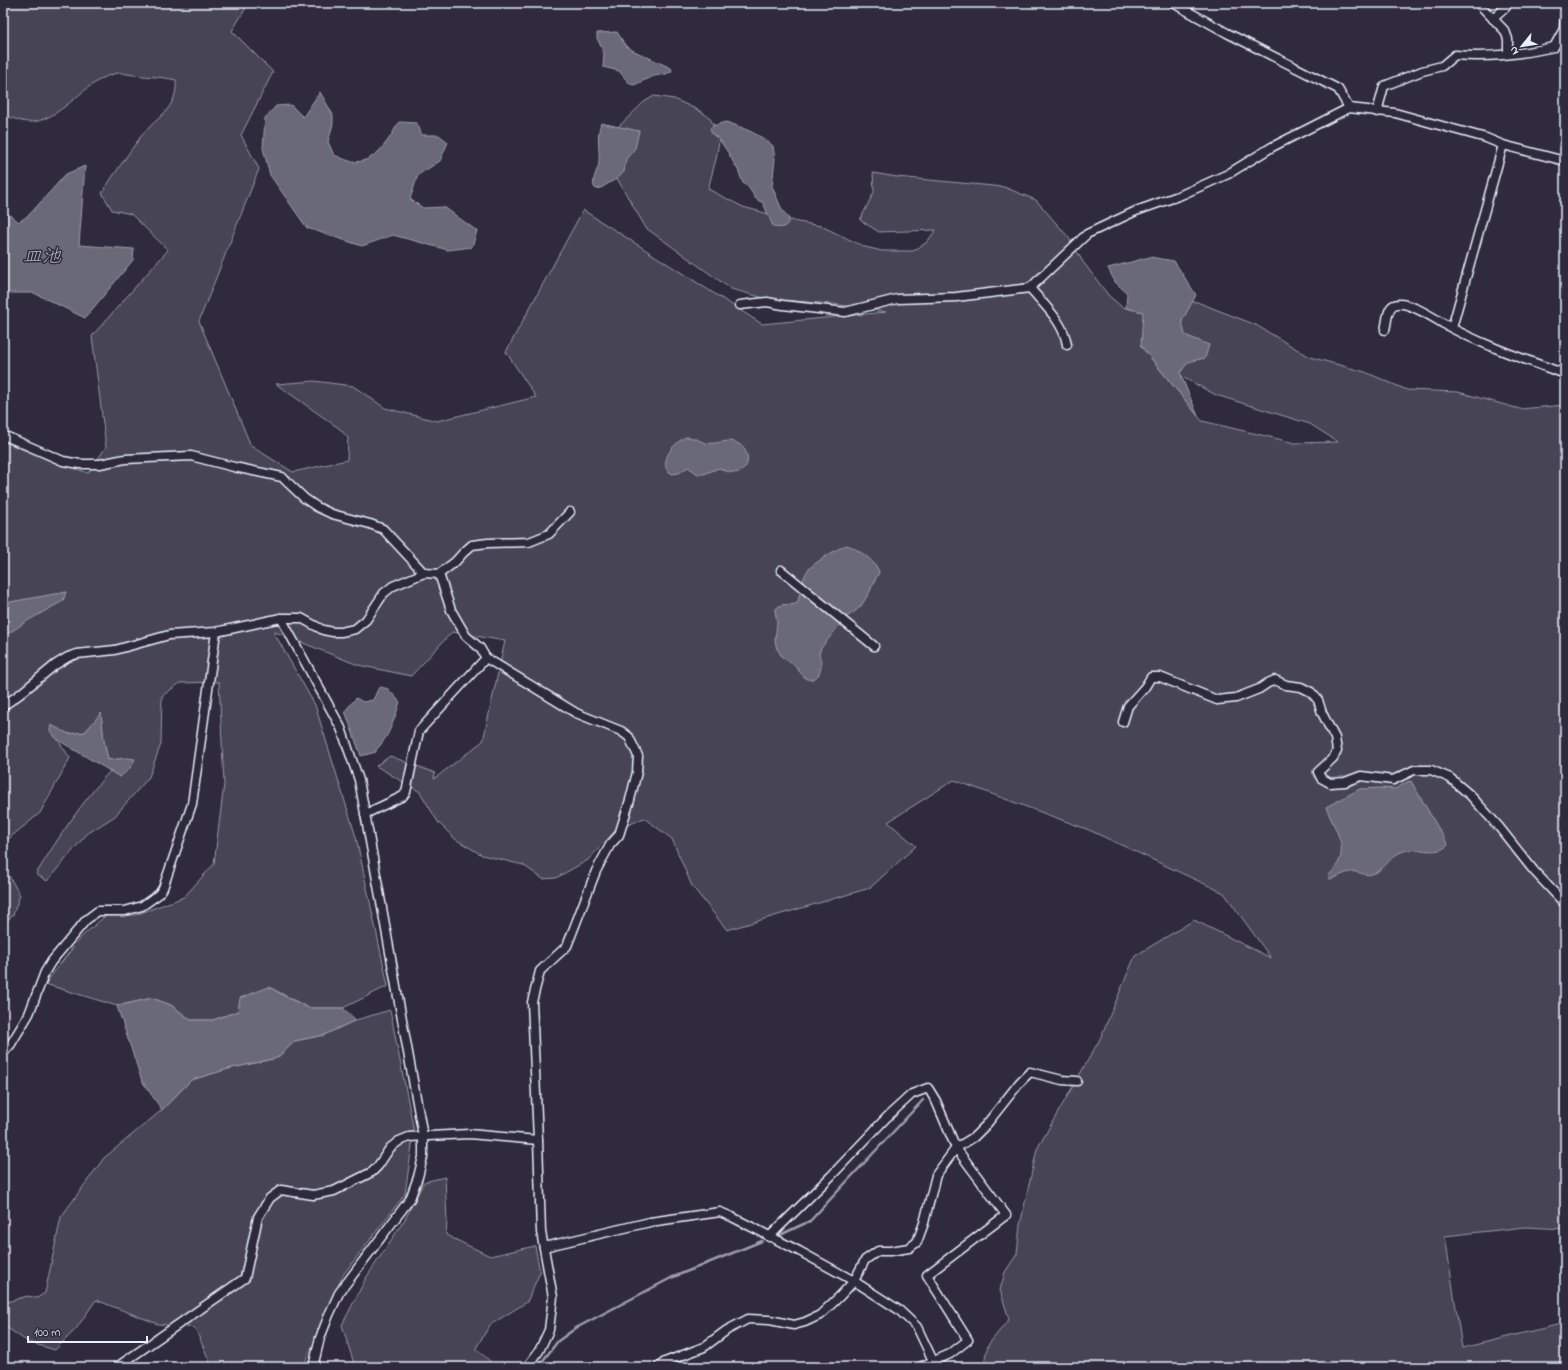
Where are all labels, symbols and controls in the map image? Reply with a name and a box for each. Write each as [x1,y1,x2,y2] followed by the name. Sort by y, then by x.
[1502,26,1542,66] north arrow
[1505,43,1523,58] text: N
[23,244,62,271] water label: 皿池
[28,1318,147,1344] scale bar
[34,1324,61,1342] text: 100 m

